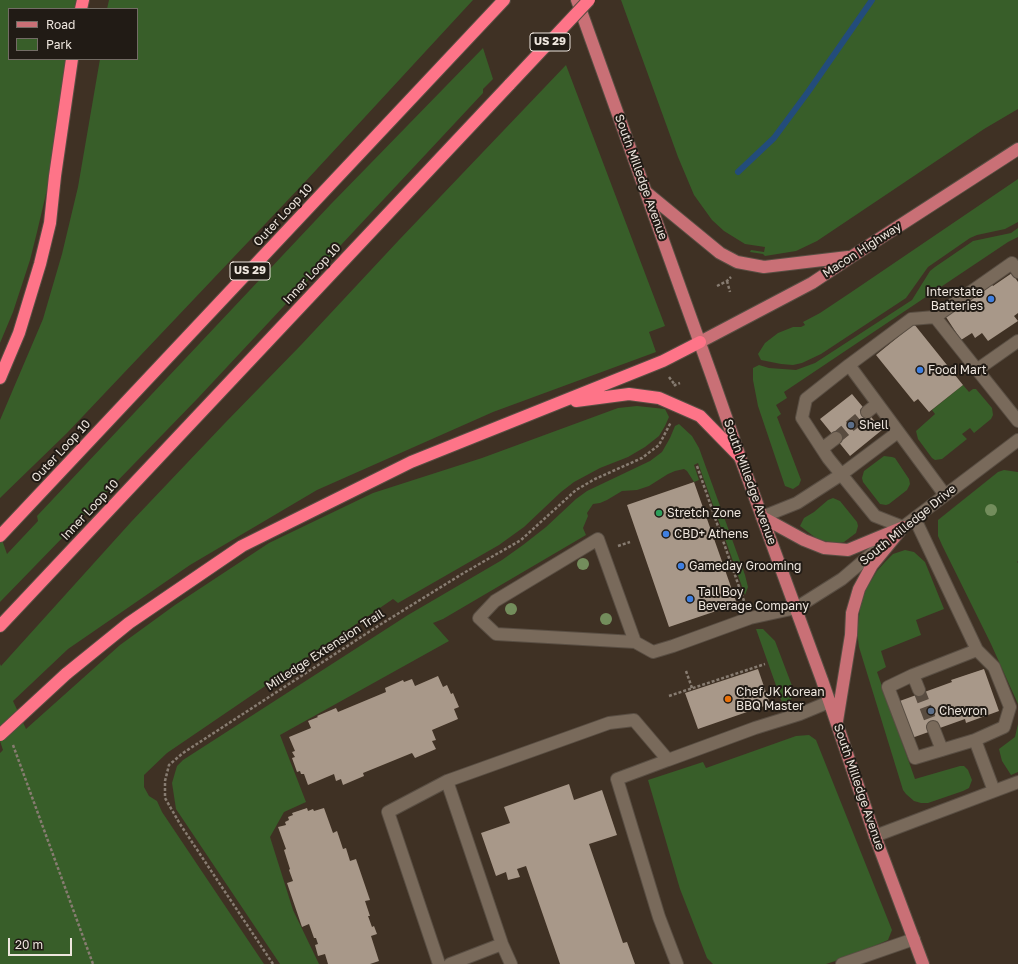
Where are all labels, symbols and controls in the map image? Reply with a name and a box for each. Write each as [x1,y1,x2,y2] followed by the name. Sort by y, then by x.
[8,8,138,60] legend
[46,17,75,32] text: Road
[530,33,570,51] road number: US 29
[46,37,72,52] text: Park
[612,112,670,242] street label: South Milledge Avenue
[250,181,316,249] street label: Outer Loop 10
[820,219,904,281] street label: Macon Highway
[280,241,344,307] street label: Inner Loop 10
[230,262,270,280] road number: US 29
[926,285,983,313] place label: Interstate Batteries
[986,294,996,304] marker: Interstate Batteries
[928,363,987,377] place label: Food Mart
[915,365,925,375] marker: Food Mart
[28,417,94,485] street label: Outer Loop 10
[721,417,779,547] street label: South Milledge Avenue
[859,418,889,432] place label: Shell
[846,420,856,430] marker: Shell
[58,477,122,543] street label: Inner Loop 10
[857,482,959,568] street label: South Milledge Drive
[667,506,741,520] place label: Stretch Zone
[654,508,664,518] marker: Stretch Zone
[674,527,749,541] place label: CBD+ Athens
[661,529,671,539] marker: CBD+ Athens
[689,559,801,573] place label: Gameday Grooming
[676,561,686,571] marker: Gameday Grooming
[698,585,809,613] place label: Tall Boy Beverage Company
[685,594,695,604] marker: Tall Boy Beverage Company
[263,606,387,694] street label: Milledge Extension Trail
[736,685,825,713] place label: Chef JK Korean BBQ Master
[723,694,733,704] marker: Chef JK Korean BBQ Master
[939,704,987,718] place label: Chevron
[926,706,936,716] marker: Chevron
[831,722,887,852] street label: South Milledge Avenue
[10,930,74,956] scale bar
[15,937,43,952] text: 20 m

